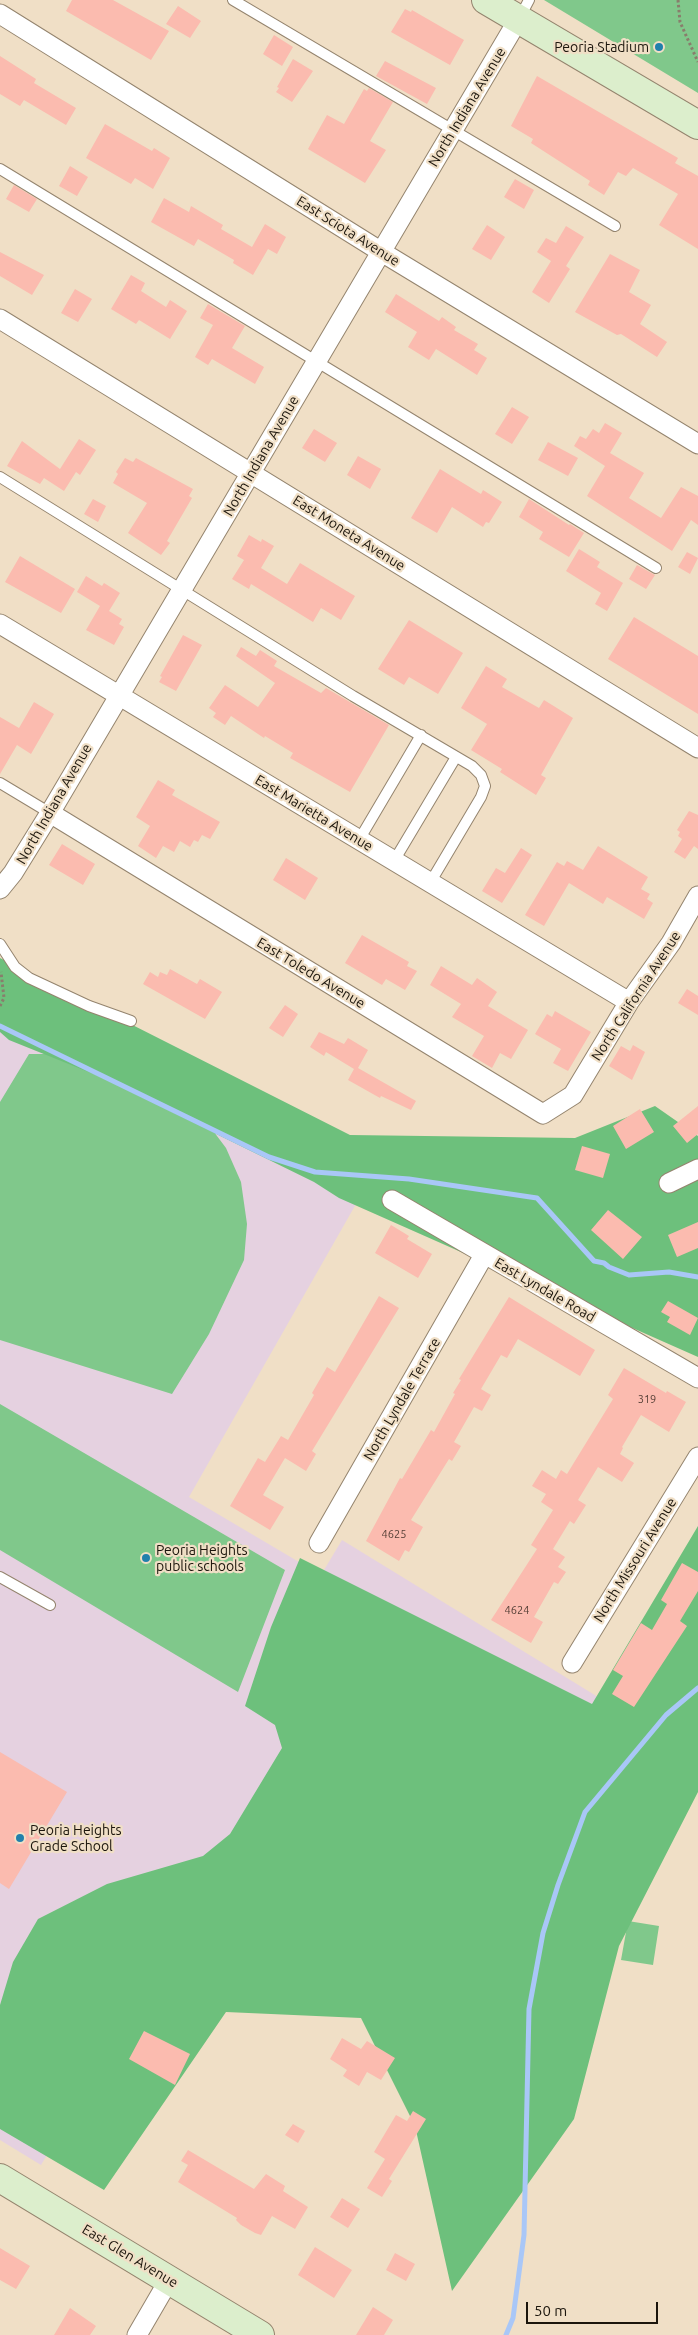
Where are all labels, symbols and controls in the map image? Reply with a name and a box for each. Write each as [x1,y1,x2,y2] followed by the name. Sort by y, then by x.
[554,39,649,55] place label: Peoria Stadium
[653,41,665,53] marker: Peoria Stadium
[425,44,509,170] street label: North Indiana Avenue
[293,193,403,269] street label: East Sciota Avenue
[220,393,302,519] street label: North Indiana Avenue
[290,492,408,574] street label: East Moneta Avenue
[13,741,95,867] street label: North Indiana Avenue
[252,771,376,855] street label: East Marietta Avenue
[588,928,684,1064] street label: North California Avenue
[254,934,368,1012] street label: East Toledo Avenue
[492,1254,598,1326] street label: East Lyndale Road
[360,1335,444,1463] street label: North Lyndale Terrace
[638,1392,656,1406] house number: 319
[590,1495,680,1625] street label: North Missouri Avenue
[382,1527,406,1541] house number: 4625
[156,1542,248,1574] place label: Peoria Heights public schools
[140,1552,152,1564] marker: Peoria Heights public schools
[505,1603,529,1617] house number: 4624
[30,1822,122,1854] place label: Peoria Heights Grade School
[14,1832,26,1844] marker: Peoria Heights Grade School
[79,2221,181,2291] street label: East Glen Avenue
[528,2292,660,2324] scale bar
[534,2302,567,2319] text: 50 m

